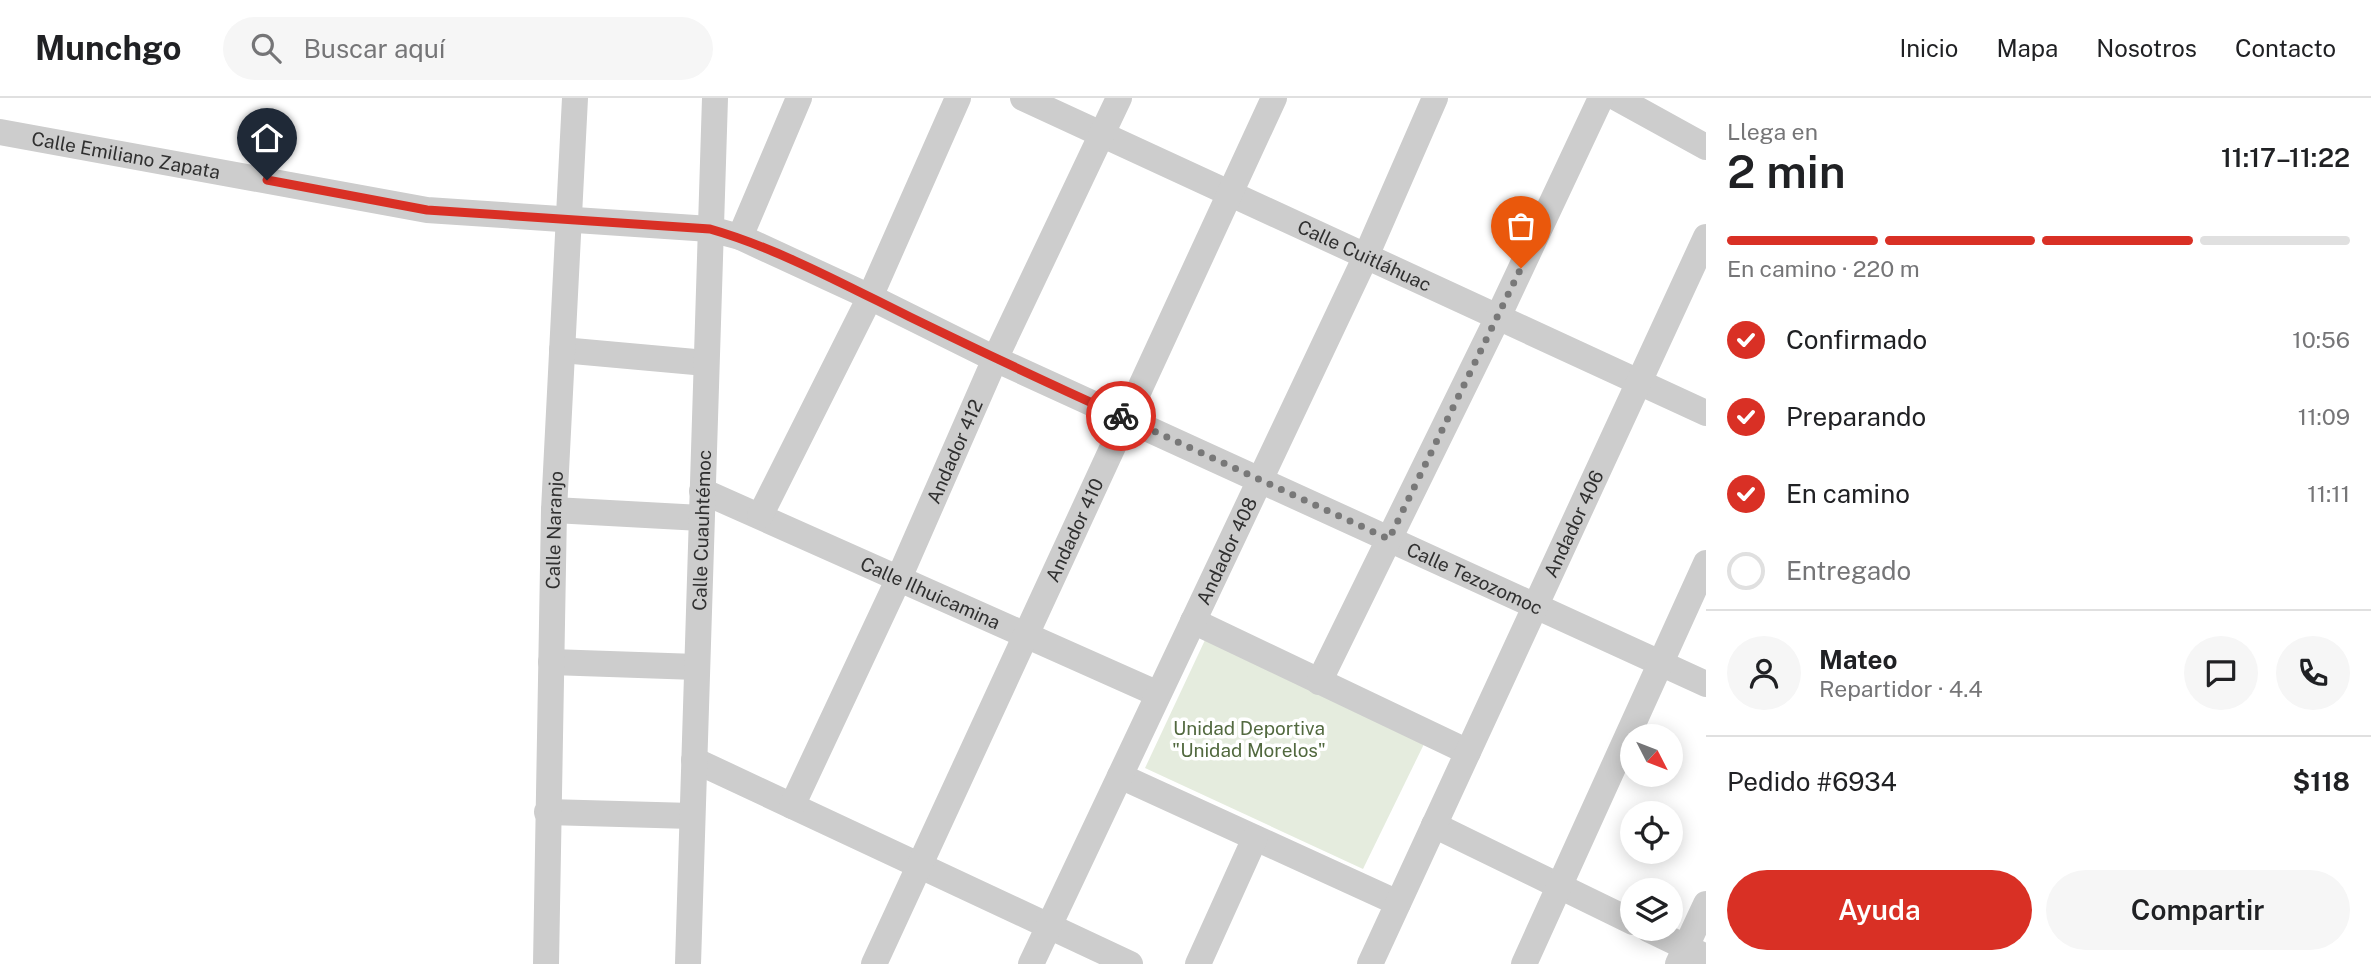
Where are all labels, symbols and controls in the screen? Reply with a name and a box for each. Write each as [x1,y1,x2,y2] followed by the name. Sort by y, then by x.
[223,17,713,80] search box
[35,29,181,67] text: Munchgo
[247,29,285,67] icon: search
[303,33,445,64] text: Buscar aquí
[1899,34,1958,62] text: Inicio
[1996,34,2058,62] text: Mapa
[2096,34,2197,62] text: Nosotros
[2235,34,2336,62] text: Contacto
[237,108,297,180] pin
[1727,118,1818,145] text: Llega en
[248,119,286,157] icon: home
[30,127,222,183] street label: Calle Emiliano Zapata
[2221,142,2350,173] text: 11:17–11:22
[1727,144,1846,198] text: 2 min
[1491,196,1551,268] pin
[1502,207,1540,245] icon: bag
[1294,215,1435,296] street label: Calle Cuitláhuac
[1727,255,1920,282] text: En camino · 220 m
[1727,321,1765,359] icon: check
[1786,324,1927,355] text: Confirmado
[2292,326,2350,353] text: 10:56
[1086,381,1156,451] courier
[922,396,987,507] street label: Andador 412
[1102,397,1140,435] icon: bike
[1727,398,1765,436] icon: check
[1786,401,1926,432] text: Preparando
[2298,403,2350,430] text: 11:09
[688,449,715,611] street label: Calle Cuauhtémoc
[1539,467,1608,581] street label: Andador 406
[542,470,567,590] street label: Calle Naranjo
[1041,475,1108,585] street label: Andador 410
[1727,475,1765,513] icon: check
[1786,478,1910,509] text: En camino
[2307,480,2350,507] text: 11:11
[1192,494,1261,608] street label: Andador 408
[1403,538,1546,619] street label: Calle Tezozomoc
[857,552,1004,633] street label: Calle Ilhuicamina
[1786,555,1911,586] text: Entregado
[1727,636,1801,710] button: person
[2184,636,2258,710] button: chat
[2276,636,2350,710] button: phone
[1819,644,1897,675] text: Mateo
[1819,675,1983,702] text: Repartidor · 4.4
[1172,717,1326,761] park label: Unidad Deportiva "Unidad Morelos"
[1620,724,1684,788] north arrow
[1620,724,1683,941] map controls
[1727,766,1897,797] text: Pedido #6934
[2293,766,2350,797] text: $118
[1620,801,1683,864] button: locate
[1727,870,2032,950] button: Ayuda
[2046,870,2350,950] button: Compartir
[1620,878,1683,941] button: layers

